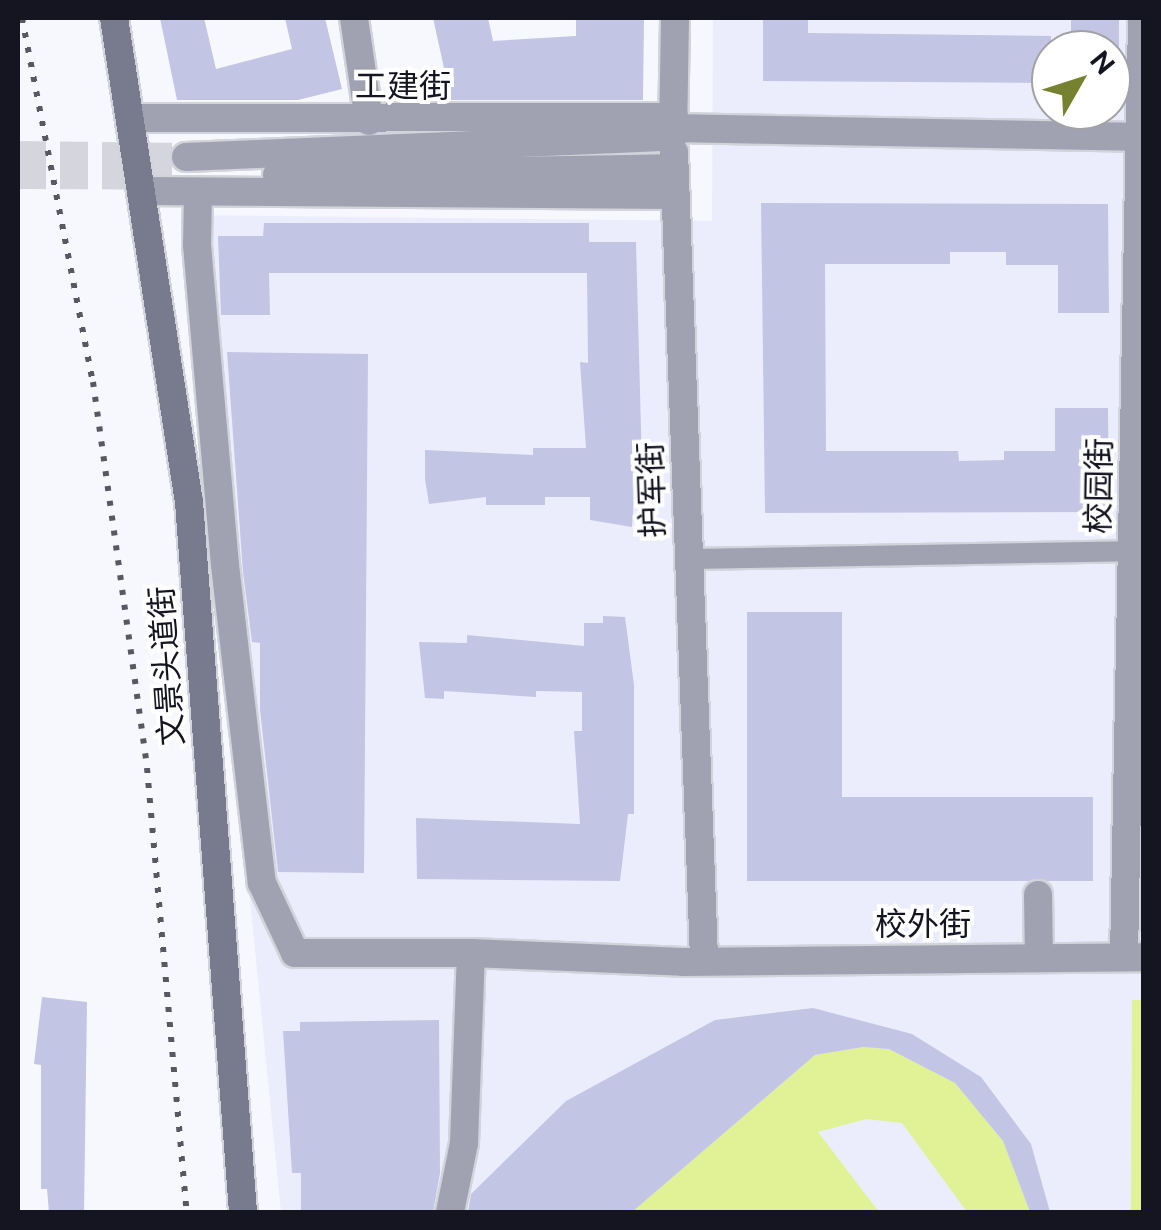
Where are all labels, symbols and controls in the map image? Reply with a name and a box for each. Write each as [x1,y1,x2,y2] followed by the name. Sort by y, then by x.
[1031,30,1131,130] north arrow
[1085,44,1122,80] text: N
[355,66,451,104] street label: 工建街
[1078,438,1118,534] street label: 校园街
[630,441,672,539] street label: 护军街
[141,585,191,747] street label: 文景头道街
[875,904,971,942] street label: 校外街

